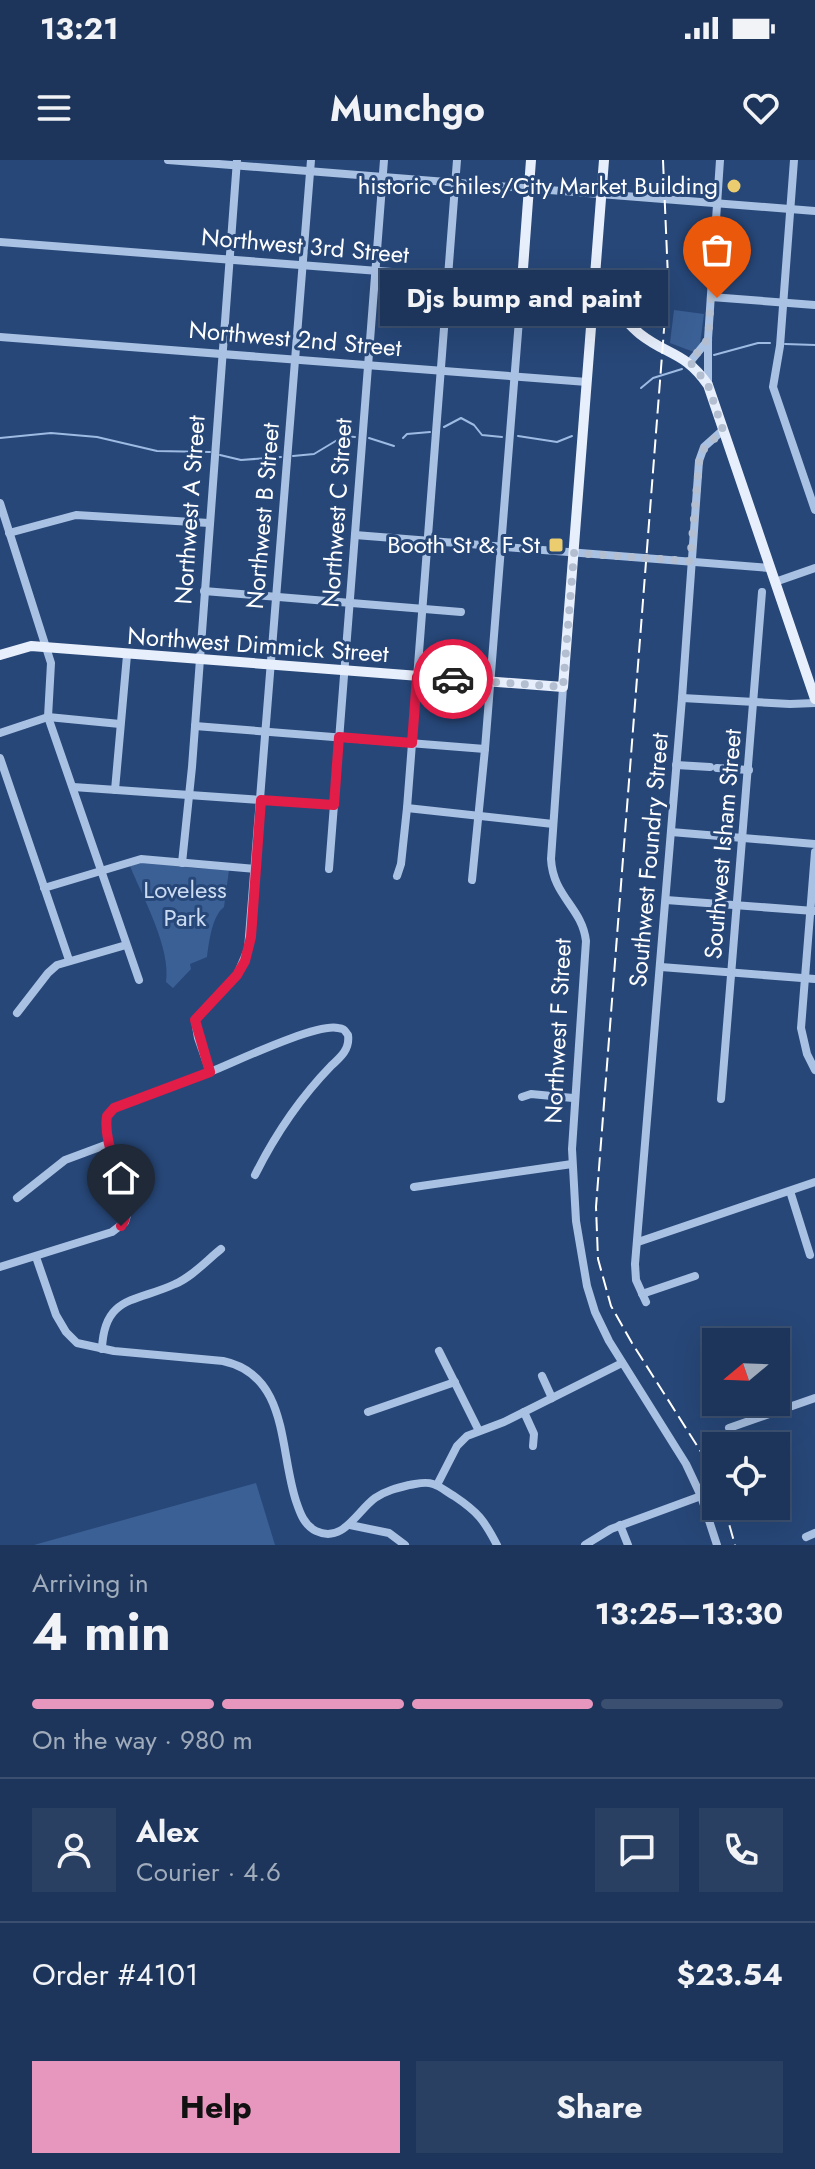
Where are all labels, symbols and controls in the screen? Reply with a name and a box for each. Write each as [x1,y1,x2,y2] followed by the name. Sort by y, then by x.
[40,7,119,50] text: 13:21
[330,82,485,134] text: Munchgo
[32,86,76,130] icon: menu
[739,86,783,130] icon: heart
[358,168,718,203] place label: historic Chiles/City Market Building
[725,177,743,195] marker: historic Chiles/City Market Building
[683,216,751,298] pin
[200,219,411,272] street label: Northwest 3rd Street
[695,228,739,272] icon: bag
[381,270,669,326] callout: Djs bump and paint
[406,279,642,317] text: Djs bump and paint
[187,312,403,365] street label: Northwest 2nd Street
[165,414,214,606] street label: Northwest A Street
[312,417,361,609] street label: Northwest C Street
[237,421,288,611] street label: Northwest B Street
[387,527,540,562] place label: Booth St & F St
[547,536,565,554] marker: Booth St & F St
[126,618,390,671] street label: Northwest Dimmick Street
[413,639,493,719] courier
[431,657,475,701] icon: car
[695,727,750,961] street label: Southwest Isham Street
[620,731,677,989] street label: Southwest Foundry Street
[143,872,227,935] park label: Loveless Park
[535,937,580,1125] street label: Northwest F Street
[87,1144,155,1226] pin
[99,1156,143,1200] icon: home
[702,1328,790,1416] north arrow
[702,1328,790,1520] map controls
[702,1432,790,1520] button: locate
[32,1564,149,1602] text: Arriving in
[595,1592,783,1635] text: 13:25–13:30
[32,1594,171,1670] text: 4 min
[32,1721,253,1759] text: On the way · 980 m
[32,1808,116,1892] button: person
[595,1808,679,1892] button: chat
[699,1808,783,1892] button: phone
[136,1810,199,1853] text: Alex
[136,1853,281,1891] text: Courier · 4.6
[32,1953,198,1996] text: Order #4101
[677,1953,783,1996] text: $23.54
[32,2061,400,2153] button: Help
[416,2061,783,2153] button: Share

